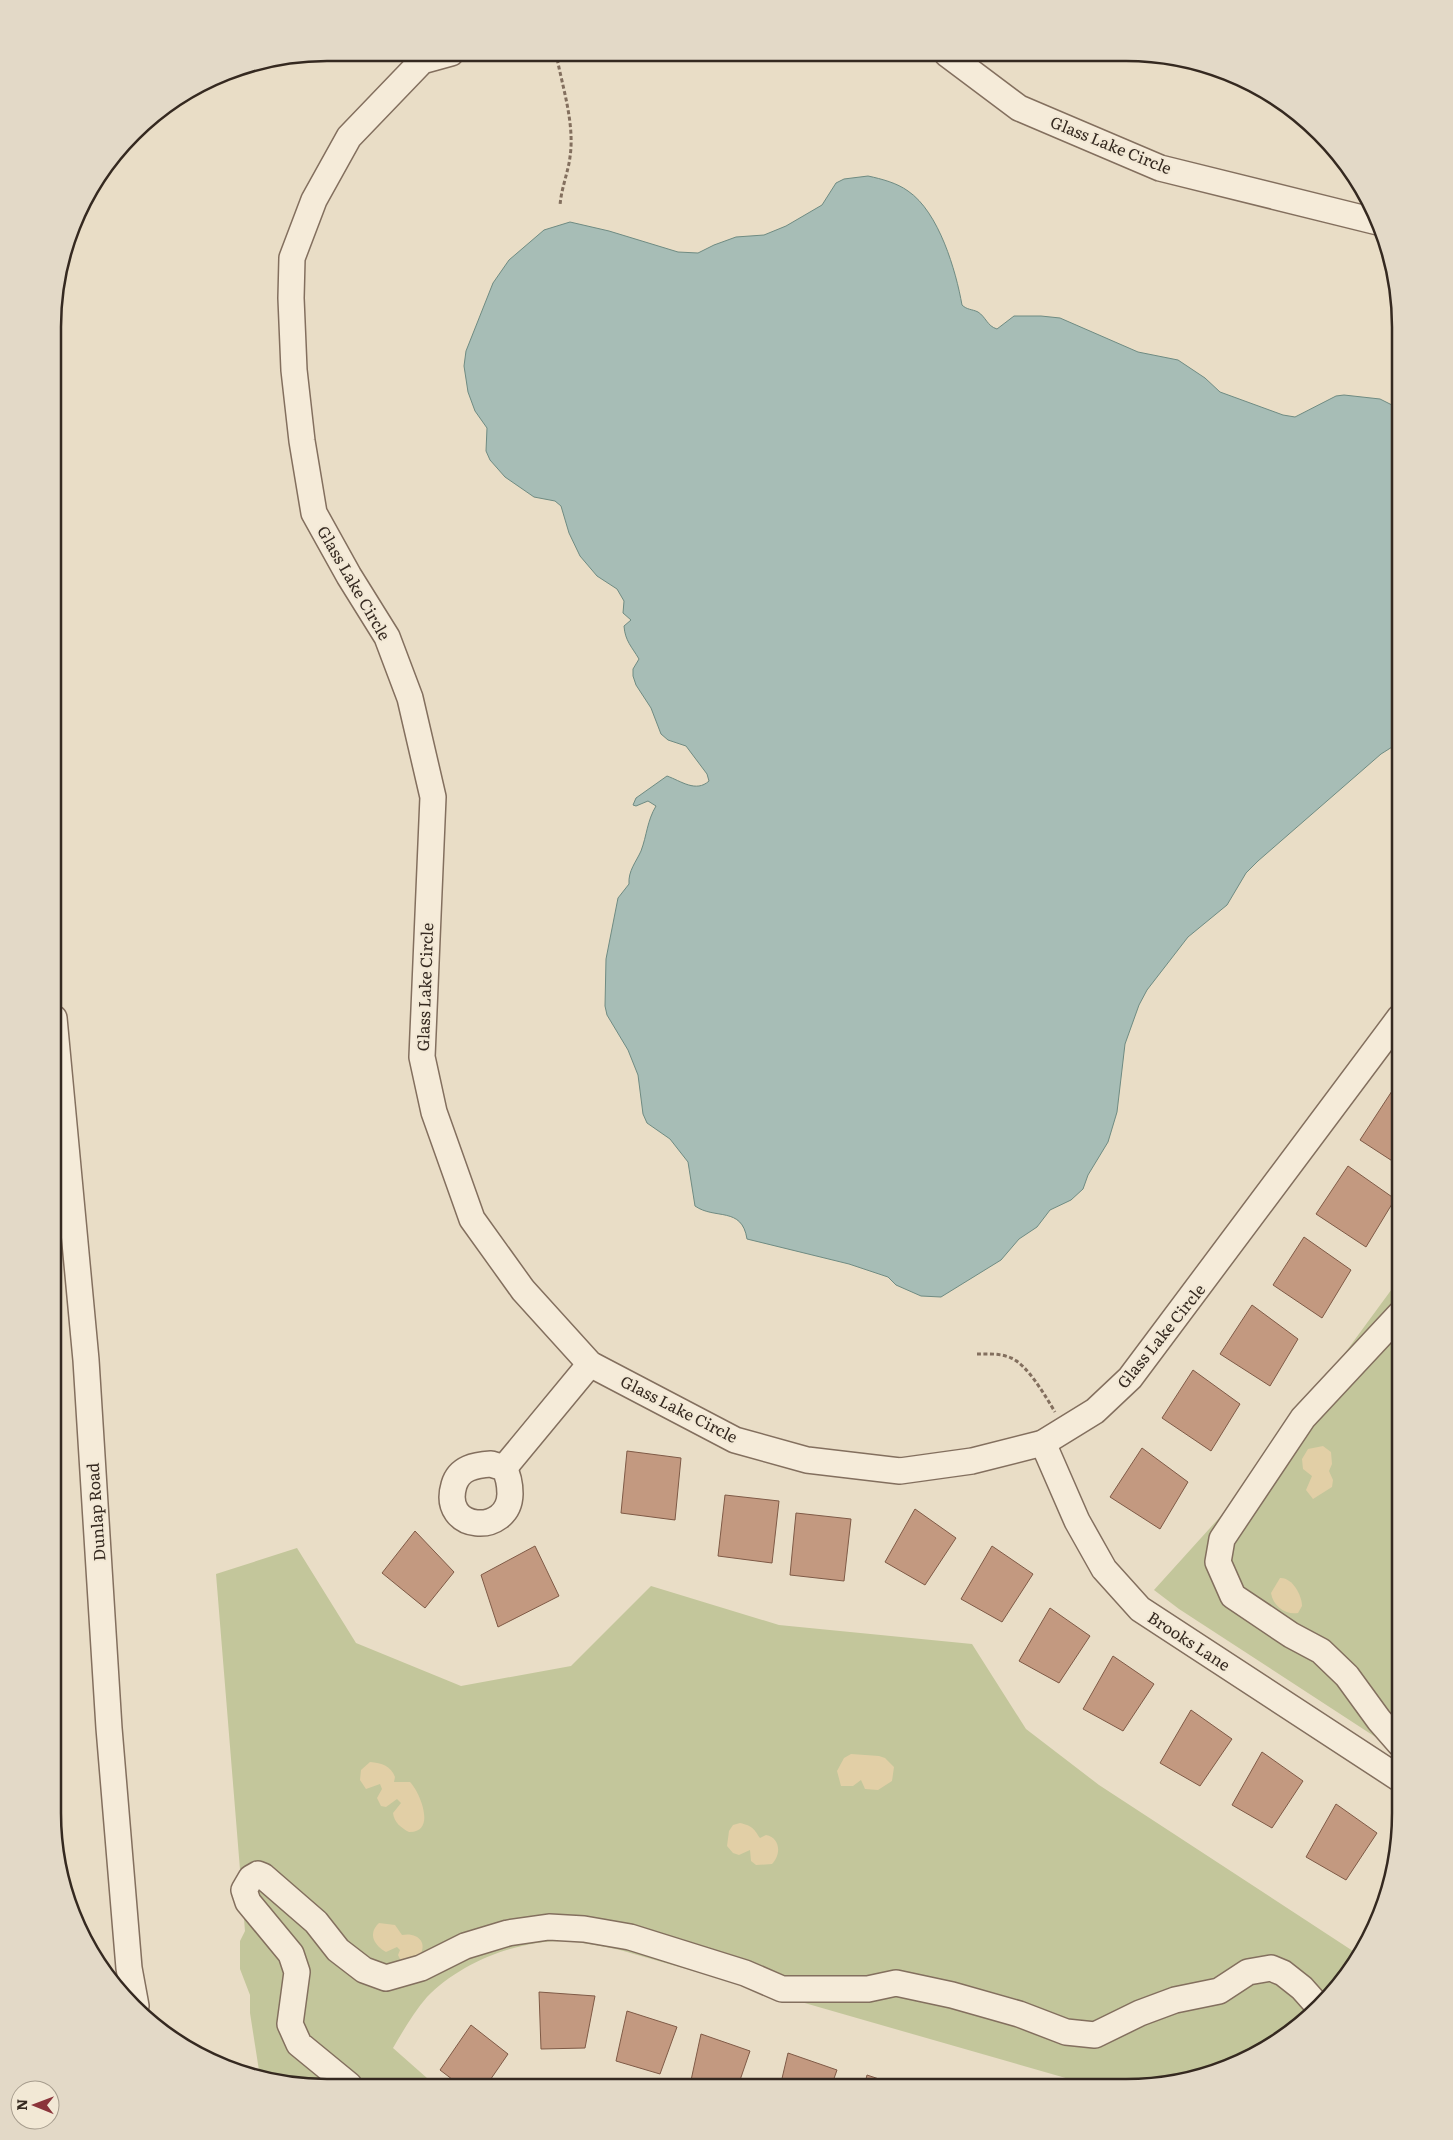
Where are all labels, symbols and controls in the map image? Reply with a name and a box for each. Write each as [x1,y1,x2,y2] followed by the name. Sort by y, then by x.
[1047,109,1176,179] street label: Glass Lake Circle
[312,521,397,644] street label: Glass Lake Circle
[410,922,438,1052] street label: Glass Lake Circle
[1110,1278,1210,1393] street label: Glass Lake Circle
[617,1368,742,1448] street label: Glass Lake Circle
[80,1462,110,1562] street label: Dunlap Road
[1144,1604,1236,1676] street label: Brooks Lane
[10,2080,60,2130] north arrow
[11,2098,31,2111] text: N

